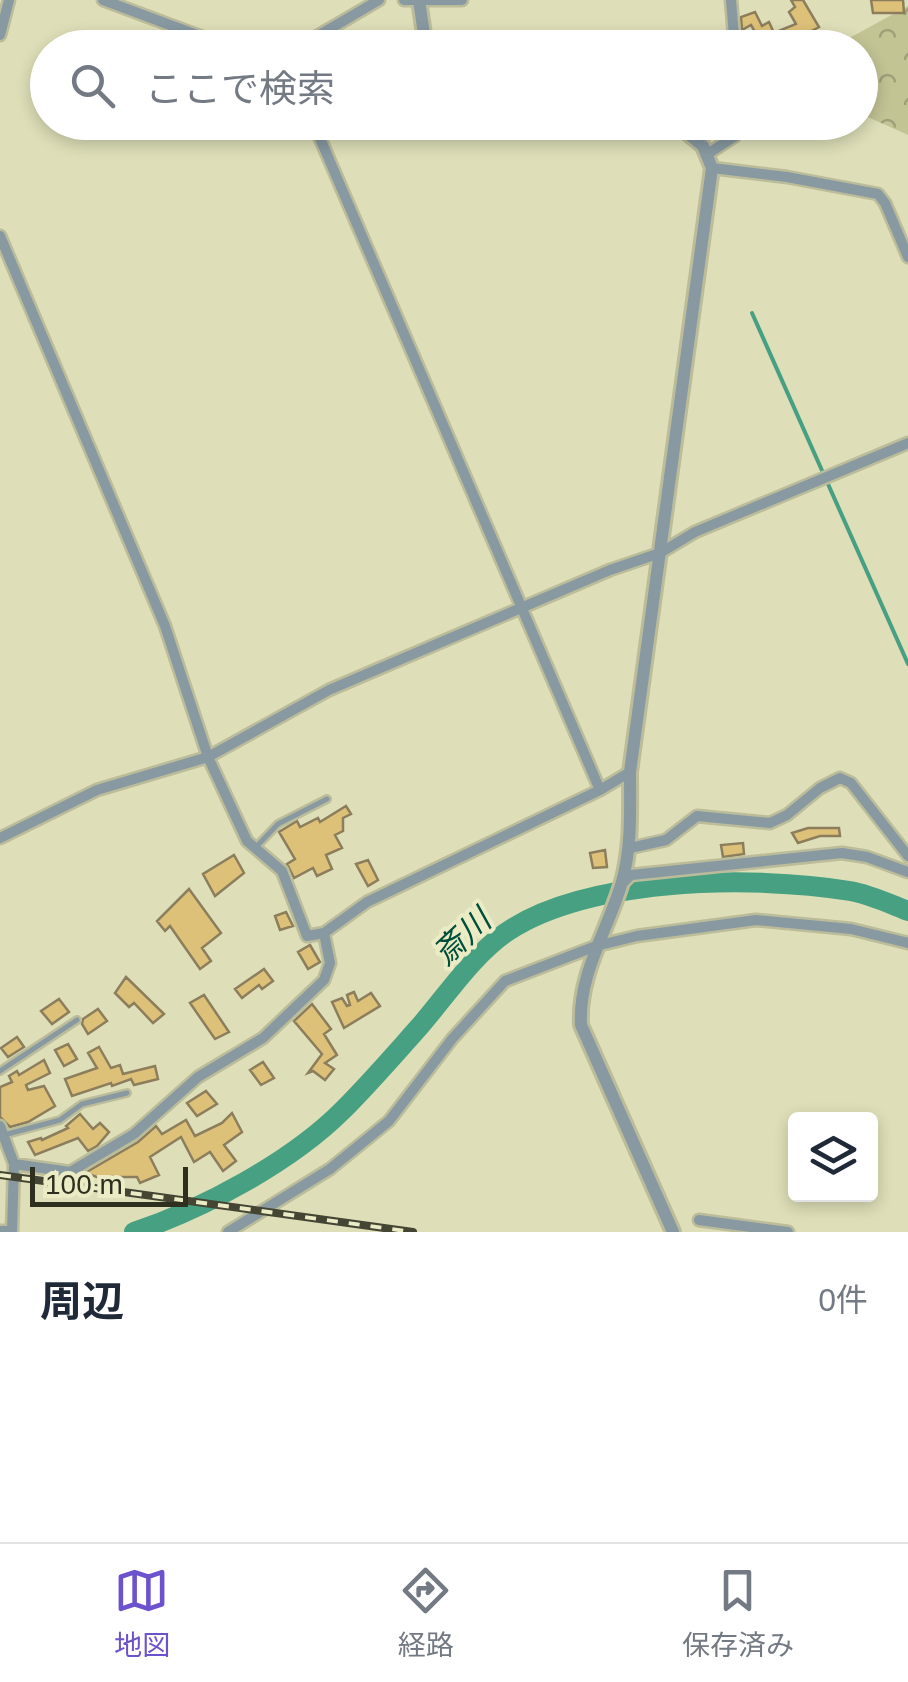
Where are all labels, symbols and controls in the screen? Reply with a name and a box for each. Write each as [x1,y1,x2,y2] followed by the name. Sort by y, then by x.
[30,30,878,140] search box
[65,58,120,113] icon: search
[145,68,335,110] text: ここで検索
[426,900,500,972] water label: 斎川
[788,1112,878,1202] map controls
[788,1112,878,1202] button: layers
[30,1162,188,1206] scale bar
[45,1169,123,1200] text: 100 m
[40,1278,124,1325] text: 周辺
[818,1282,868,1318] text: 0件
[114,1563,170,1663] tab: 地図
[398,1563,454,1663] tab: 経路
[682,1563,794,1663] tab: 保存済み

